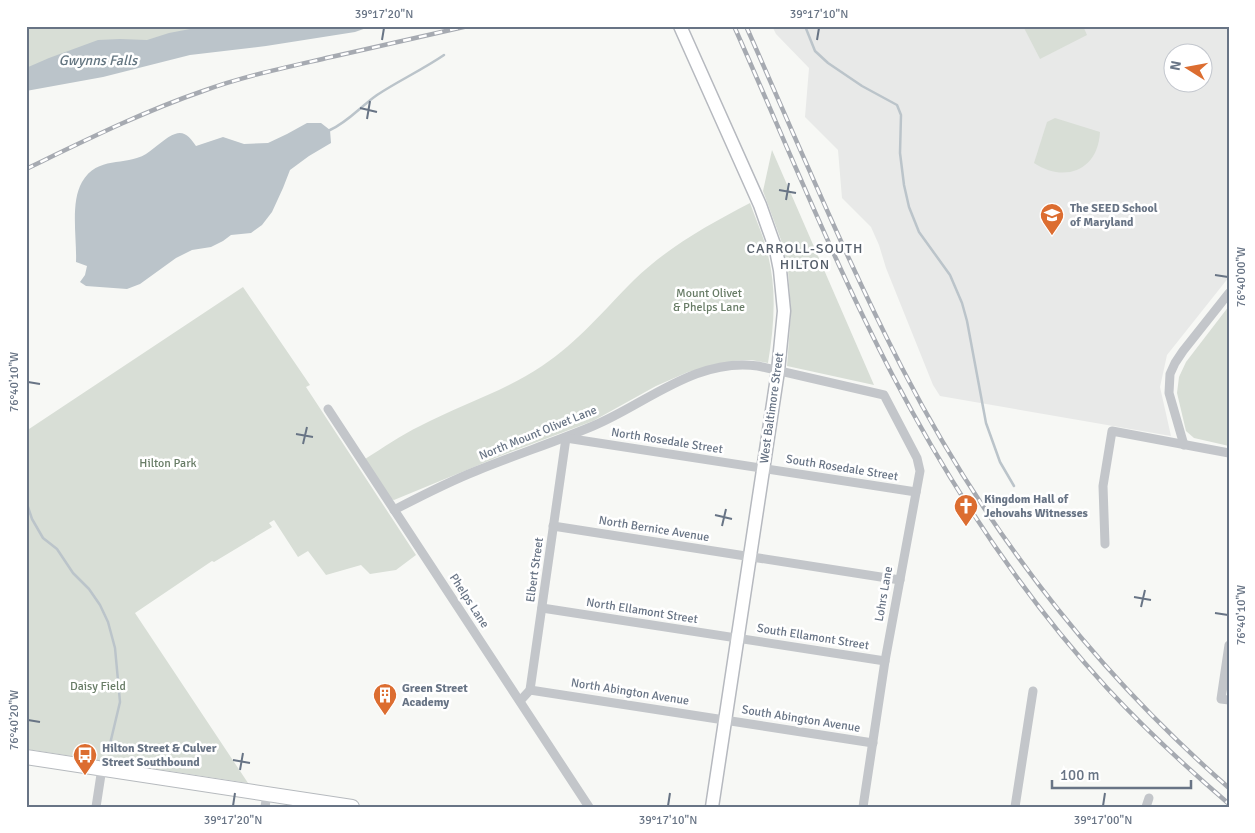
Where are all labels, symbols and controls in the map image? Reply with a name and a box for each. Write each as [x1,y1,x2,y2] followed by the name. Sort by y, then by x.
[355,7,413,22] text: 39°17'20"N
[790,7,848,22] text: 39°17'10"N
[1162,42,1212,92] north arrow
[59,52,139,69] water label: Gwynns Falls
[1166,59,1185,72] text: N
[1070,201,1158,230] place label: The SEED School of Maryland
[1039,202,1065,236] school or university icon: The SEED School of Maryland
[747,240,863,273] district label: CARROLL-SOUTH HILTON
[1234,247,1249,307] text: 76°40'00"W
[673,286,745,315] park label: Mount Olivet & Phelps Lane
[7,352,22,412] text: 76°40'10"W
[757,352,787,464] street label: West Baltimore Street
[477,402,599,464] street label: North Mount Olivet Lane
[610,425,724,457] street label: North Rosedale Street
[785,452,899,484] street label: South Rosedale Street
[139,456,197,471] park label: Hilton Park
[984,492,1089,521] place label: Kingdom Hall of Jehovahs Witnesses
[953,493,979,527] church icon: Kingdom Hall of Jehovahs Witnesses
[598,513,710,545] street label: North Bernice Avenue
[523,537,547,603] street label: Elbert Street
[872,565,896,623] street label: Lohrs Lane
[446,571,492,631] street label: Phelps Lane
[1234,585,1249,645] text: 76°40'10"W
[585,595,699,627] street label: North Ellamont Street
[756,621,870,653] street label: South Ellamont Street
[570,675,690,709] street label: North Abington Avenue
[70,679,126,694] park label: Daisy Field
[402,681,468,710] place label: Green Street Academy
[372,682,398,716] building icon: Green Street Academy
[7,690,22,750] text: 76°40'20"W
[741,702,861,736] street label: South Abington Avenue
[102,741,217,770] place label: Hilton Street & Culver Street Southbound
[72,742,98,776] bus stop icon: Hilton Street & Culver Street Southbound
[1052,758,1191,790] scale bar
[1060,766,1100,784] text: 100 m
[204,813,262,828] text: 39°17'20"N
[639,813,697,828] text: 39°17'10"N
[1074,813,1132,828] text: 39°17'00"N

